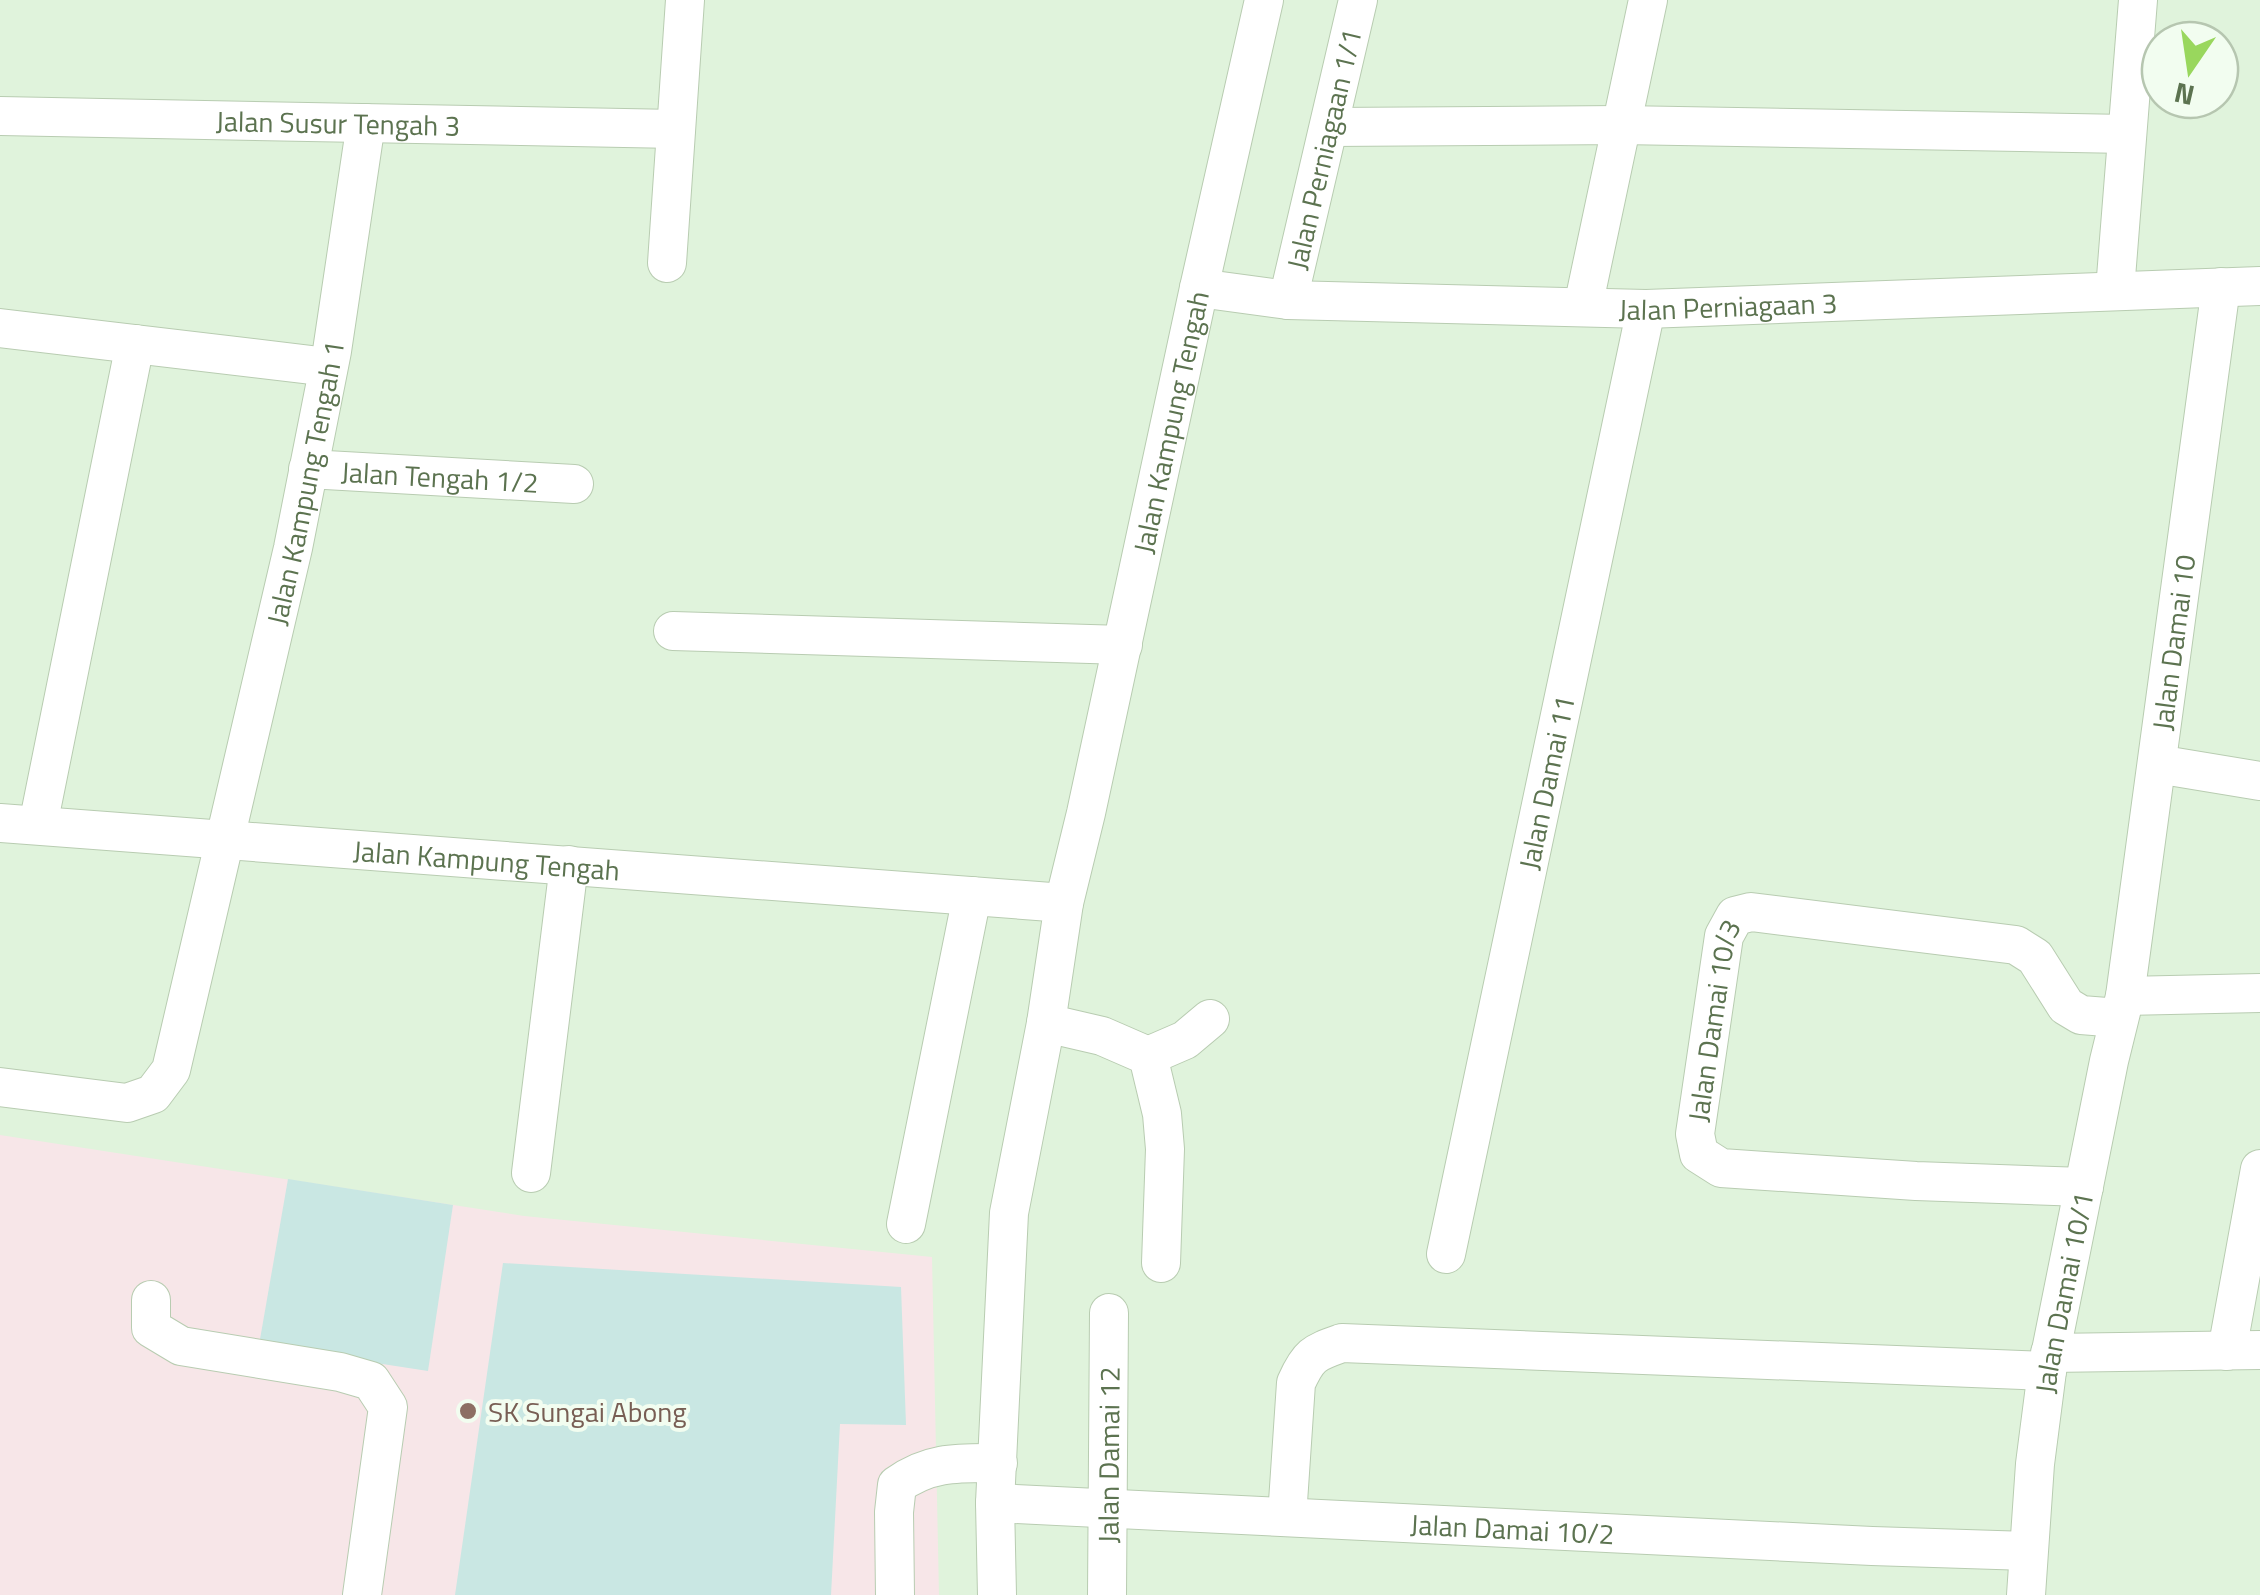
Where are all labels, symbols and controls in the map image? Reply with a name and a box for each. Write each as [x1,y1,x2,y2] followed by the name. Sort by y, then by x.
[2140,20,2240,120] north arrow
[1274,24,1372,274] street label: Jalan Perniagaan 1/1
[2170,72,2199,118] text: N
[215,99,461,146] street label: Jalan Susur Tengah 3
[1618,280,1838,331] street label: Jalan Perniagaan 3
[1121,287,1219,557] street label: Jalan Kampung Tengah
[254,338,355,629] street label: Jalan Kampung Tengah 1
[340,449,540,503] street label: Jalan Tengah 1/2
[2140,552,2206,733] street label: Jalan Damai 10
[1506,691,1585,874] street label: Jalan Damai 11
[352,828,622,891] street label: Jalan Kampung Tengah
[1676,911,1751,1124] street label: Jalan Damai 10/3
[2023,1188,2104,1396] street label: Jalan Damai 10/1
[1086,1366,1130,1544] street label: Jalan Damai 12
[488,1390,687,1433] place label: SK Sungai Abong
[457,1400,479,1422] marker: SK Sungai Abong
[1409,1502,1615,1555] street label: Jalan Damai 10/2

